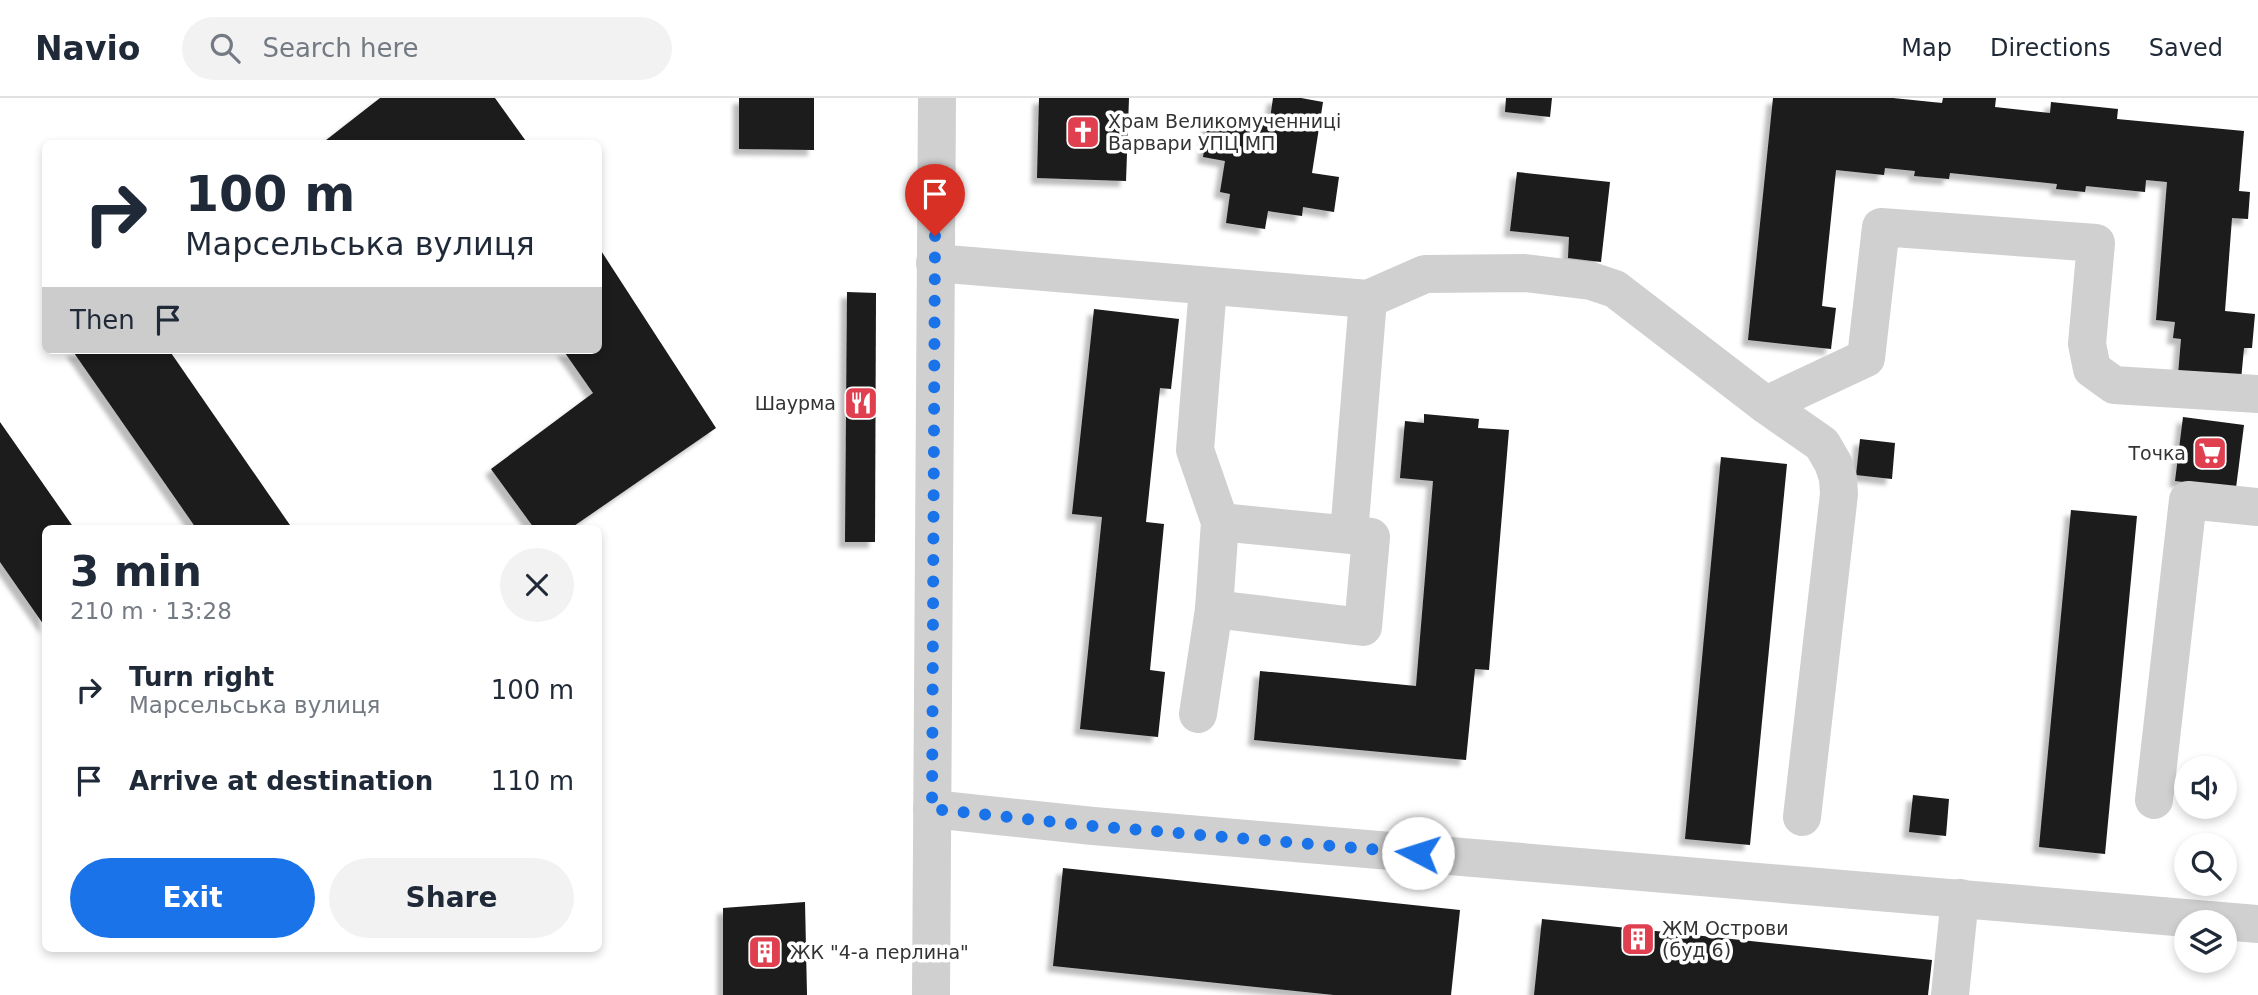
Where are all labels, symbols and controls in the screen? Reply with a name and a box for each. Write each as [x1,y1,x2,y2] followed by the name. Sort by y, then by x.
[182,17,672,80] search box
[35,29,140,68] text: Navio
[206,29,244,67] icon: search
[262,33,419,63] text: Search here
[1901,34,1952,62] text: Map
[1990,34,2111,62] text: Directions
[2149,34,2223,62] text: Saved
[1108,110,1341,154] place label: Храм Великомученниці Варвари УПЦ МП
[1064,113,1102,151] church icon: Храм Великомученниці Варвари УПЦ МП
[905,164,965,236] pin
[185,166,355,223] text: 100 m
[70,168,161,259] icon: right
[916,175,954,213] icon: arrive
[185,225,535,263] text: Марсельська вулиця
[149,301,187,339] icon: arrive
[70,305,135,335] text: Then
[842,384,880,422] restaurant icon: Шаурма
[755,392,836,414] place label: Шаурма
[2191,434,2229,472] supermarket icon: Точка
[2127,442,2186,464] place label: Точка
[70,547,202,596] text: 3 min
[500,548,574,622] button: close
[70,598,232,624] text: 210 m · 13:28
[129,662,274,692] text: Turn right
[70,671,108,709] icon: right
[491,675,574,705] text: 100 m
[129,692,380,718] text: Марсельська вулиця
[2174,756,2237,973] map controls
[2174,756,2237,819] button: sound
[70,762,108,800] icon: arrive
[129,766,433,796] text: Arrive at destination
[491,766,574,796] text: 110 m
[1381,816,1455,890] position arrow
[2174,833,2237,896] button: search
[70,858,315,938] button: Exit
[329,858,574,938] button: Share
[2174,910,2237,973] button: layers
[1662,917,1789,961] place label: ЖМ Острови (буд 6)
[1619,920,1657,958] building icon: ЖМ Острови (буд 6)
[746,933,784,971] building icon: ЖК "4-а перлина"
[790,941,969,963] place label: ЖК "4-а перлина"

